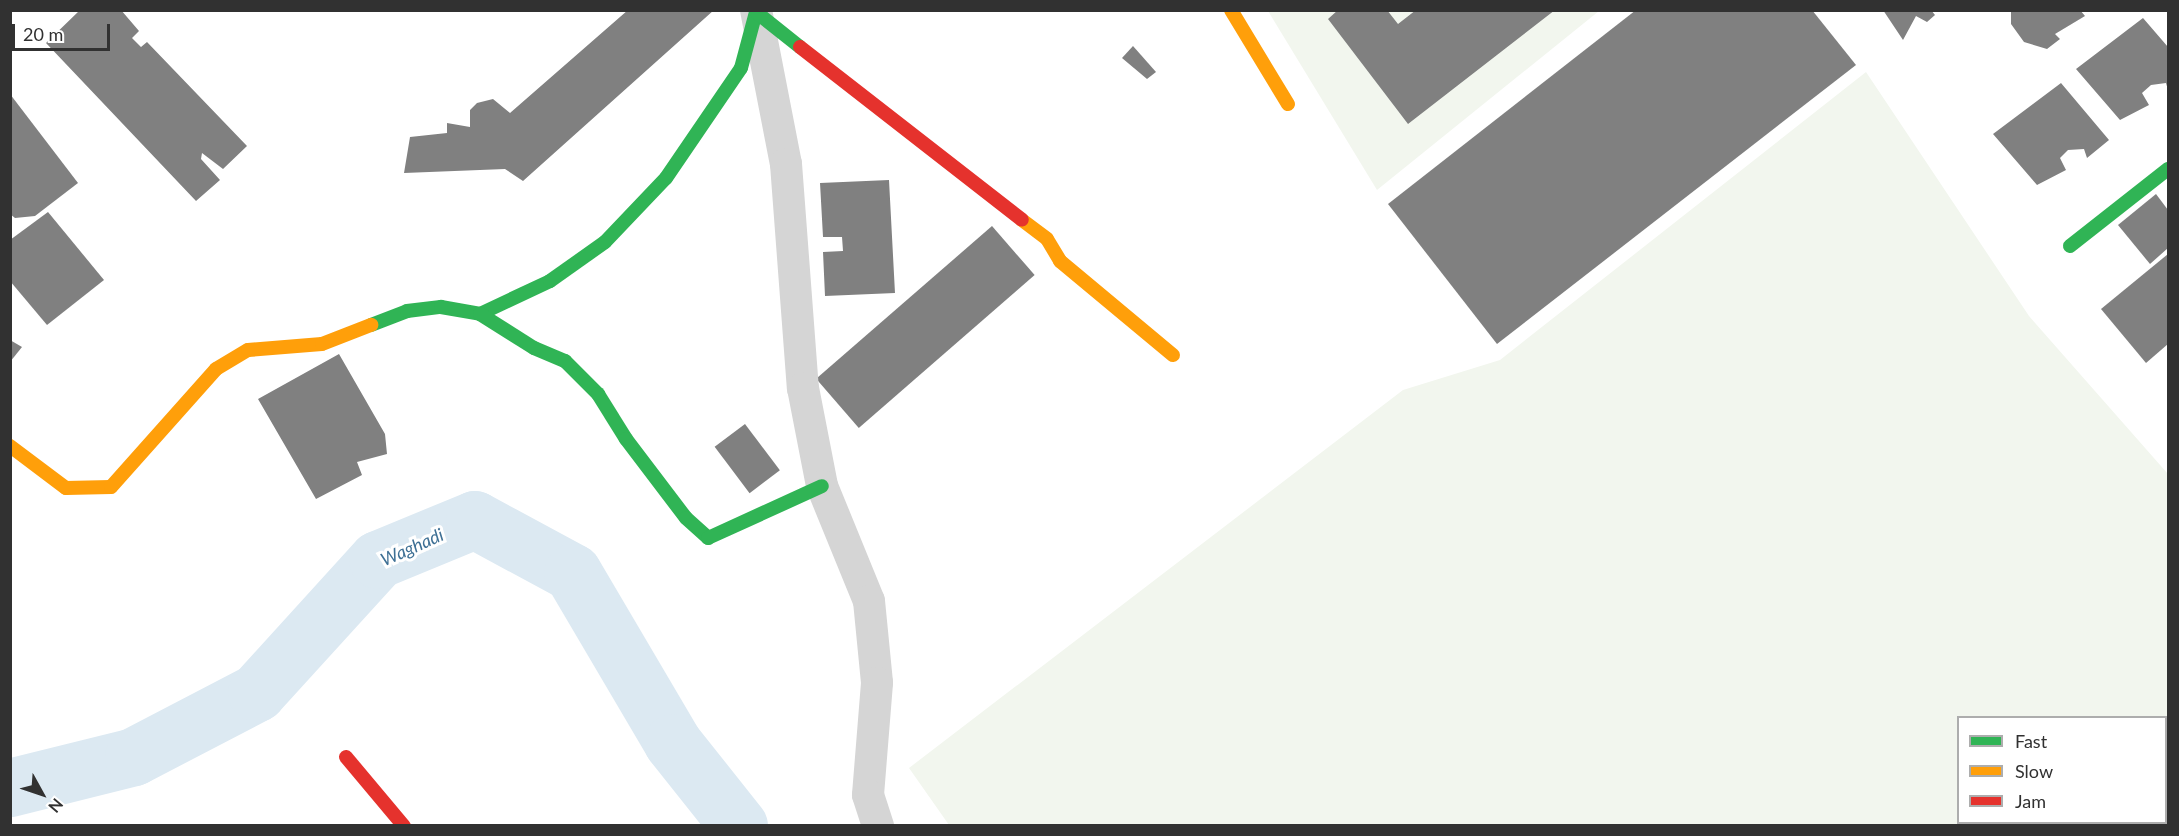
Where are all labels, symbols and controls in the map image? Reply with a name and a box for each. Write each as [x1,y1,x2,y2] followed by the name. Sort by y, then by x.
[15,12,112,50] scale bar
[23,23,63,45] text: 20 m
[377,524,447,570] water label: Waghadi
[1957,716,2167,824] legend
[2015,730,2047,752] text: Fast
[2015,760,2053,782] text: Slow
[12,764,72,824] north arrow
[2015,790,2046,812] text: Jam
[45,795,67,817] text: N

